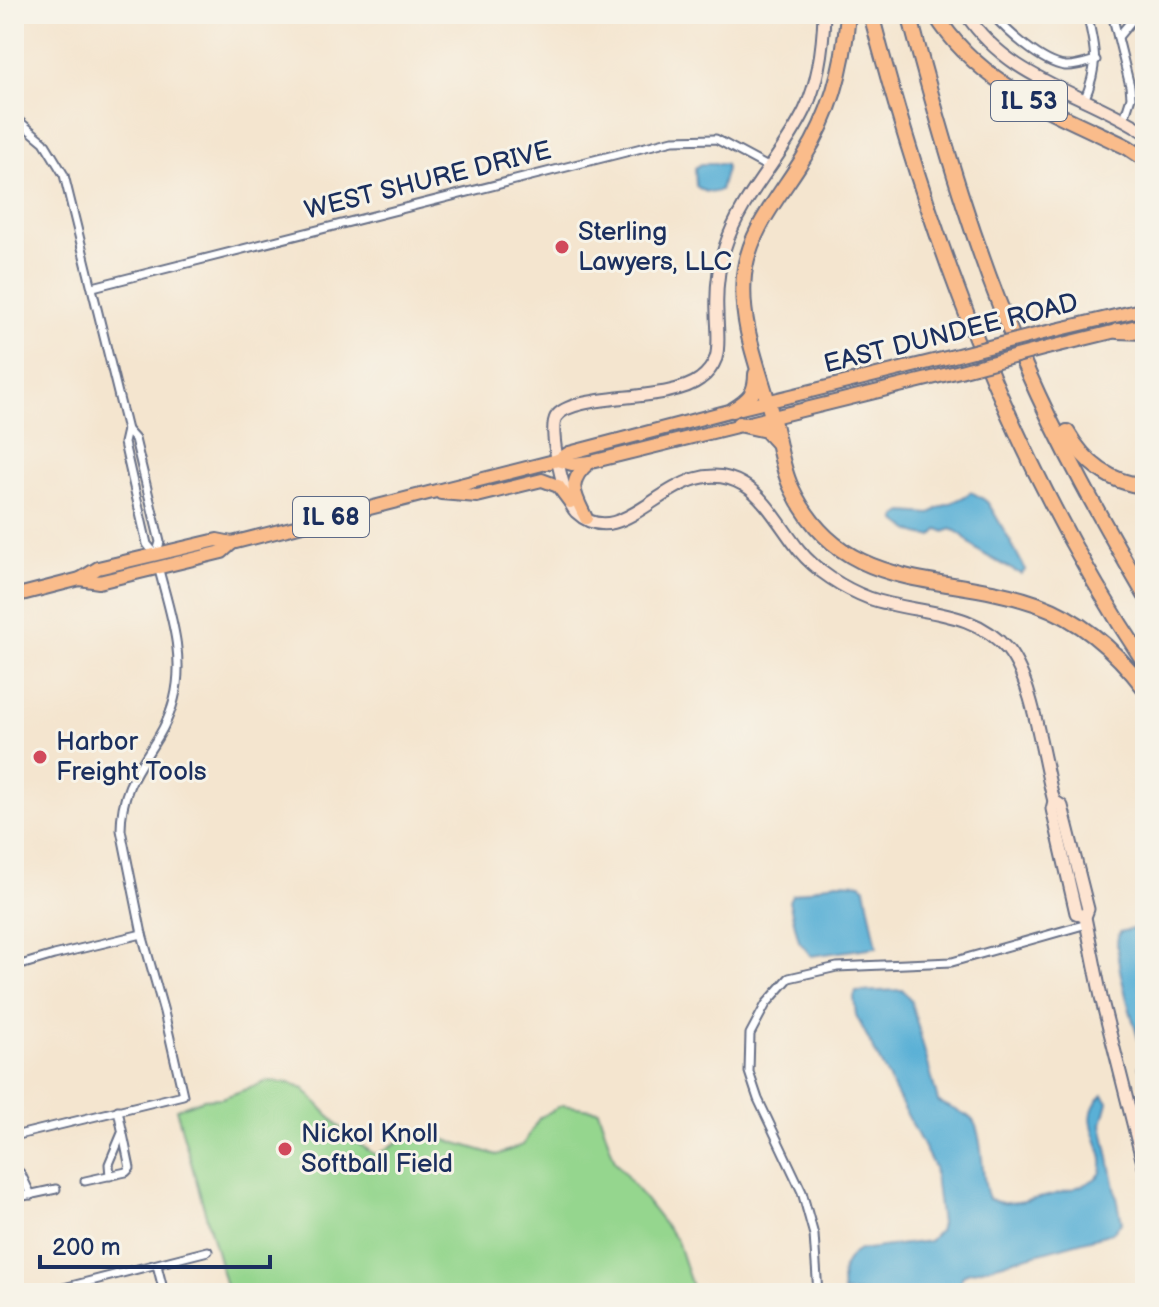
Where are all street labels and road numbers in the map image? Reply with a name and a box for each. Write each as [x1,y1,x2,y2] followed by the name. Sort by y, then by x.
[991,81,1067,121] road number: IL 53
[301,135,555,227] street label: WEST SHURE DRIVE
[821,287,1081,381] street label: EAST DUNDEE ROAD
[293,497,369,537] road number: IL 68

